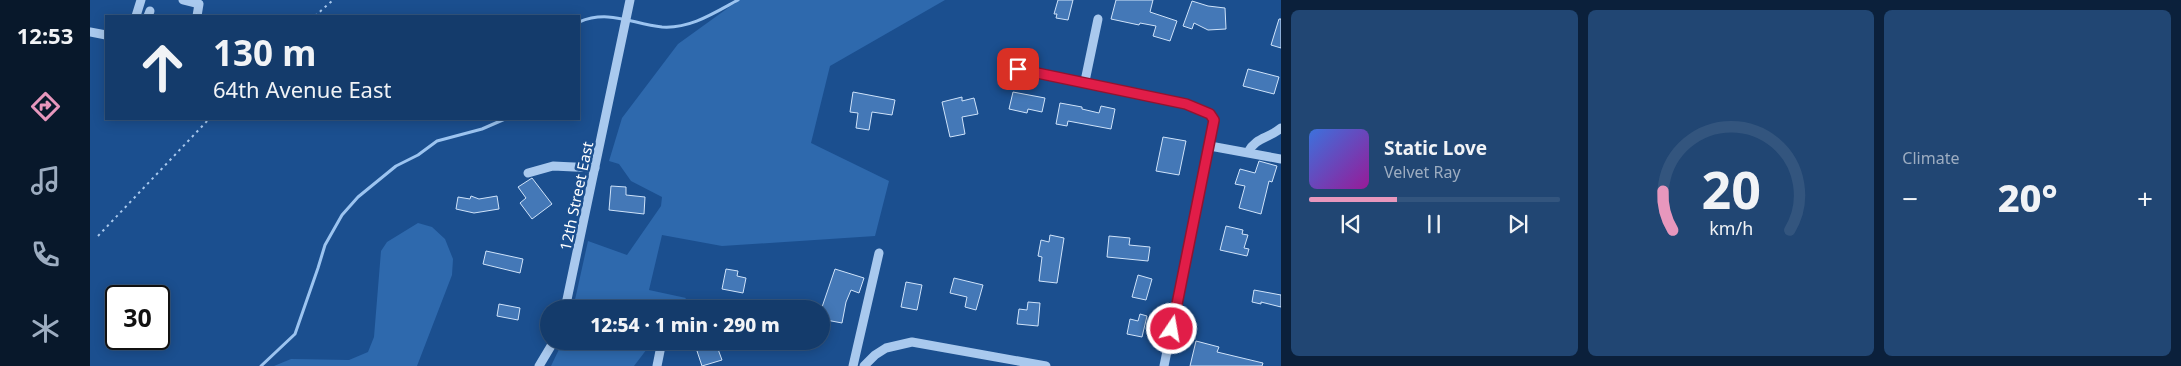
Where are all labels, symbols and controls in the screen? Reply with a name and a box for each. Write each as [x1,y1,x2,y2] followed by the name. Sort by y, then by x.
[17,20,73,50] text: 12:53
[213,29,316,76] text: 130 m
[130,35,195,100] icon: ahead
[997,48,1039,90] pin
[1004,55,1032,83] icon: arrive
[213,74,391,104] text: 64th Avenue East
[28,89,63,124] icon: directions
[1384,135,1487,161] text: Static Love
[555,139,597,252] street label: 12th Street East
[1902,147,1959,169] text: Climate
[1701,153,1761,224] text: 20
[1384,161,1461,183] text: Velvet Ray
[28,163,63,198] icon: music
[1998,171,2058,223] text: 20°
[1902,179,1918,217] text: −
[2137,179,2153,217] text: +
[1337,210,1365,238] icon: previous
[1420,210,1448,238] icon: pause
[1504,210,1532,238] icon: next
[1709,216,1753,240] text: km/h
[28,237,63,272] icon: phone
[105,285,170,350] speed limit sign: 30
[1145,302,1197,354] position arrow
[28,311,63,346] icon: climate
[590,312,780,338] text: 12:54 · 1 min · 290 m

